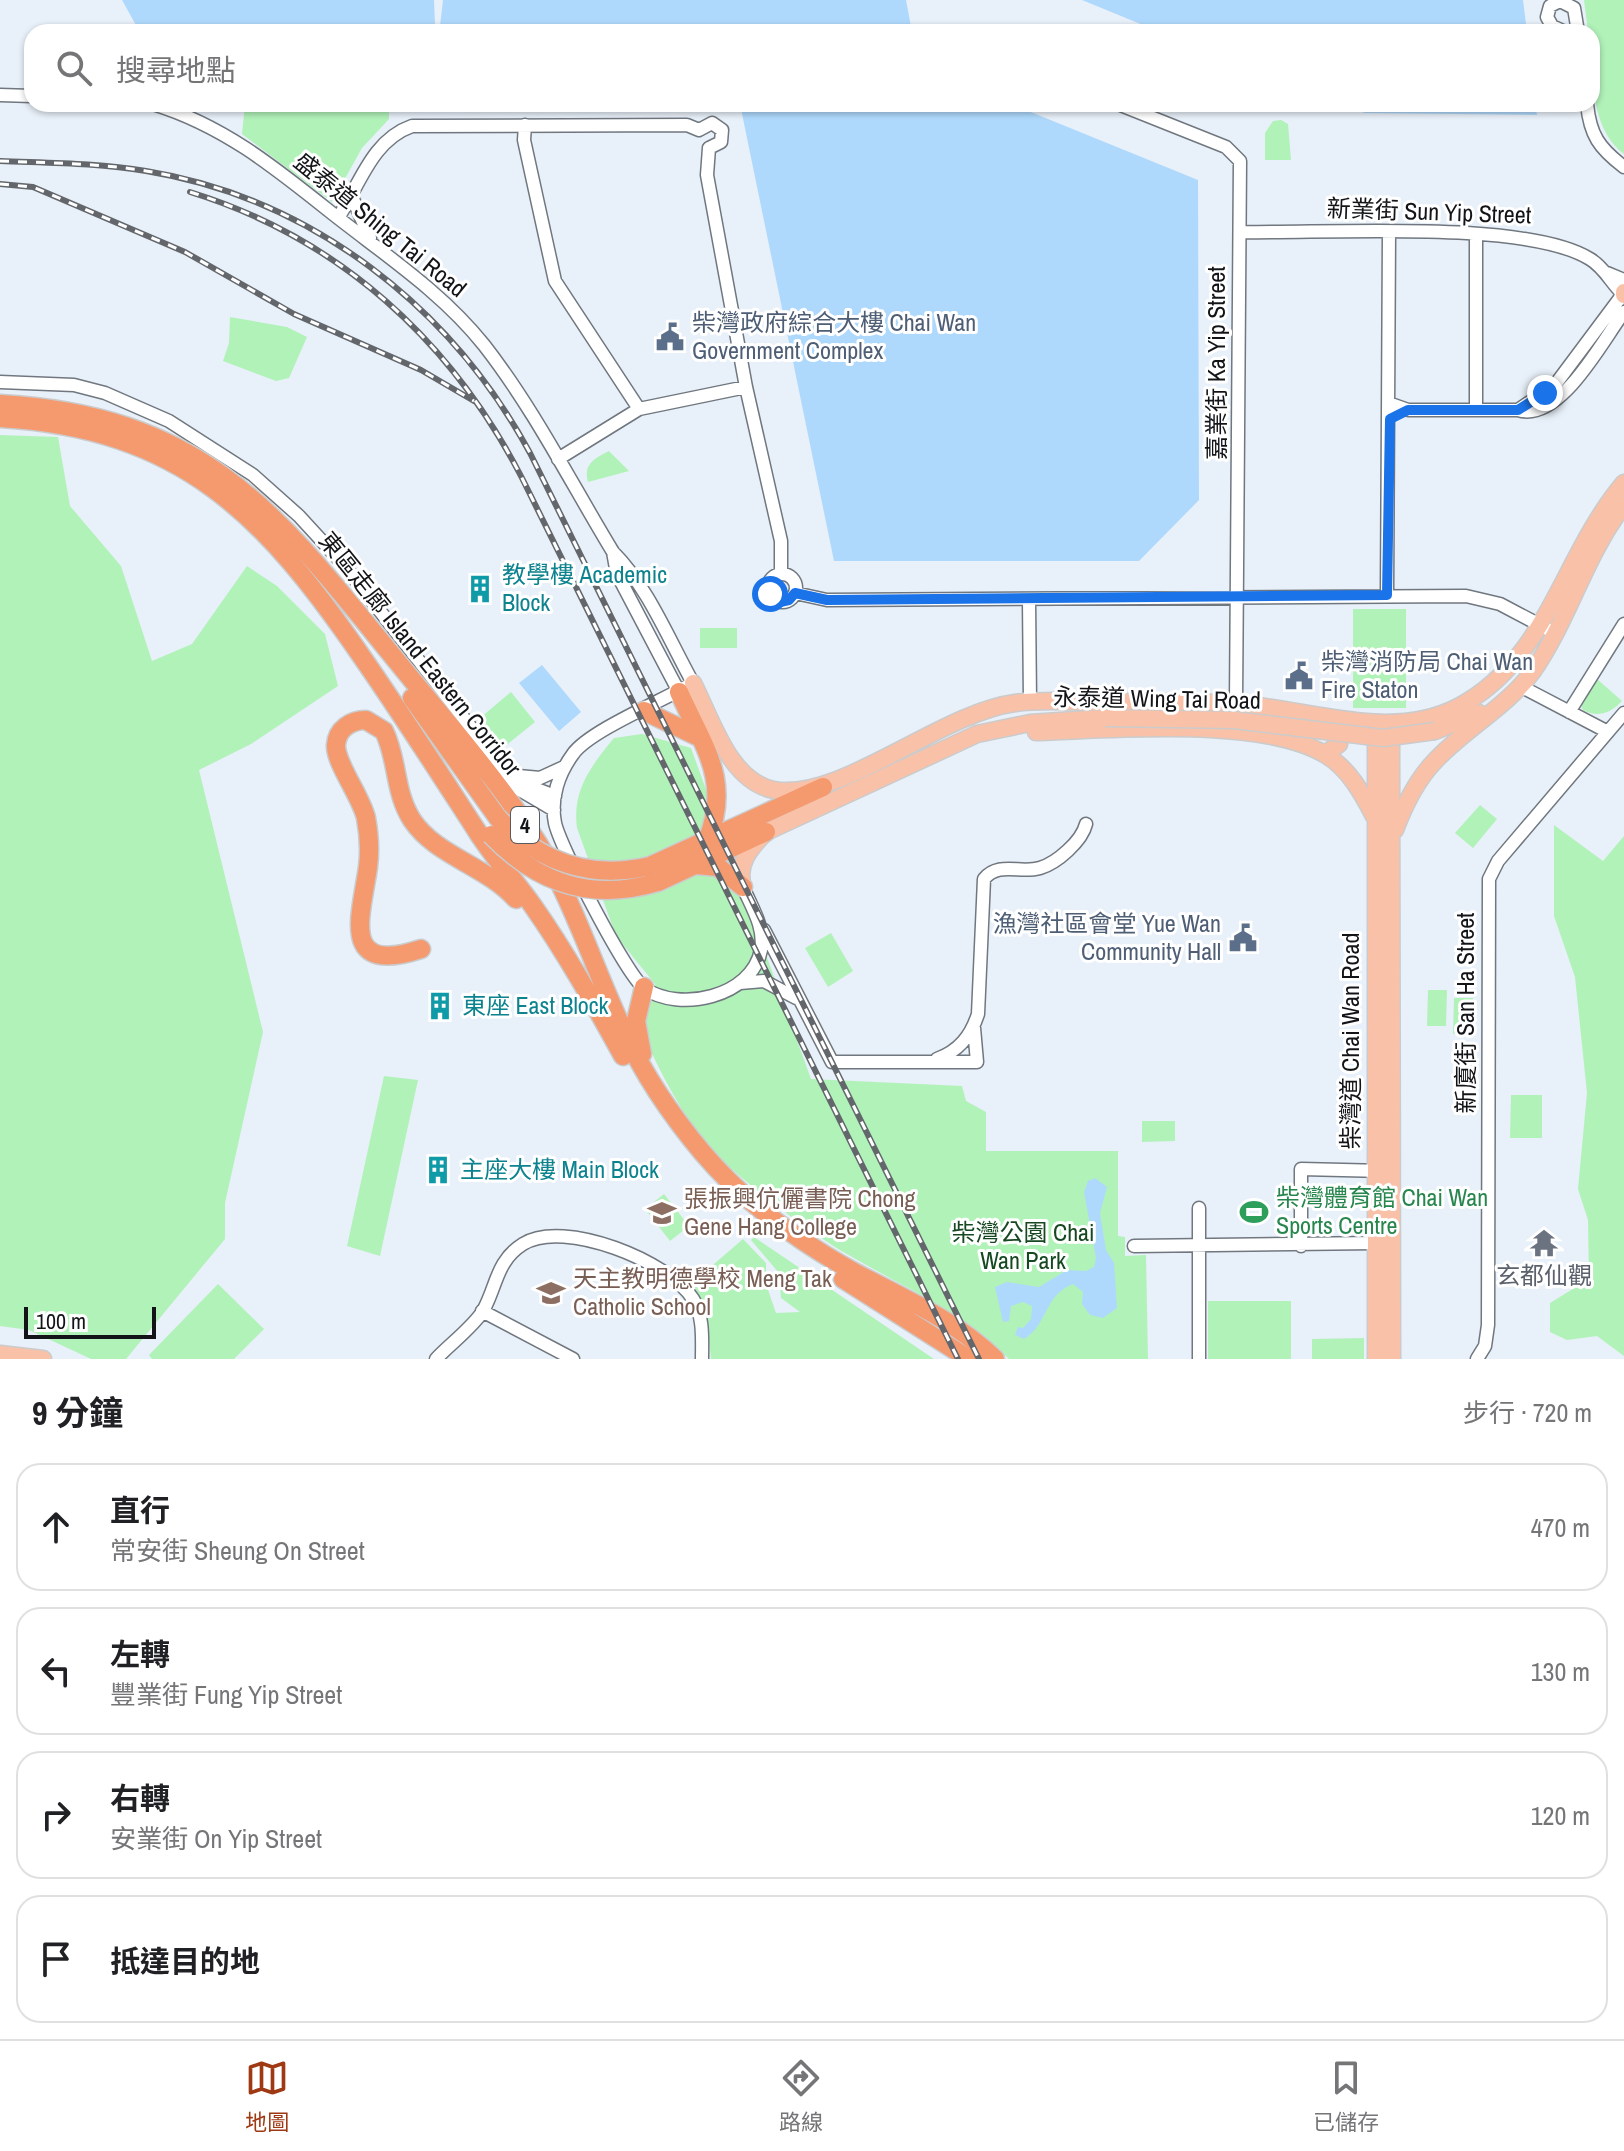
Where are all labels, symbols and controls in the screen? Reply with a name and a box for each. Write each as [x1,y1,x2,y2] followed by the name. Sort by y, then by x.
[24,24,1600,112] search box
[52,46,96,90] icon: search
[116,50,236,90] text: 搜尋地點
[288,145,474,304] street label: 盛泰道 Shing Tai Road
[1326,191,1532,231] street label: 新業街 Sun Yip Street
[1200,266,1232,460] street label: 嘉業街 Ka Yip Street
[692,306,976,366] place label: 柴灣政府綜合大樓 Chai Wan Government Complex
[655,322,685,352] public building icon: 柴灣政府綜合大樓 Chai Wan Government Complex
[1527,375,1563,411] route end
[312,525,529,782] street label: 東區走廊 Island Eastern Corridor
[502,558,667,618] place label: 教學樓 Academic Block
[465,574,495,604] building icon: 教學樓 Academic Block
[752,576,788,612] route start
[1321,645,1533,705] place label: 柴灣消防局 Chai Wan Fire Staton
[1284,661,1314,691] public building icon: 柴灣消防局 Chai Wan Fire Staton
[1053,680,1261,716] street label: 永泰道 Wing Tai Road
[511,807,539,843] road number: 4
[992,907,1221,967] place label: 漁灣社區會堂 Yue Wan Community Hall
[1449,912,1481,1114] street label: 新廈街 San Ha Street
[1228,923,1258,953] public building icon: 漁灣社區會堂 Yue Wan Community Hall
[1334,933,1366,1149] street label: 柴灣道 Chai Wan Road
[462,989,609,1021] place label: 東座 East Block
[425,991,455,1021] building icon: 東座 East Block
[460,1153,659,1185] place label: 主座大樓 Main Block
[423,1155,453,1185] building icon: 主座大樓 Main Block
[1276,1181,1488,1241] place label: 柴灣體育館 Chai Wan Sports Centre
[684,1182,916,1242] place label: 張振興伉儷書院 Chong Gene Hang College
[1239,1197,1269,1227] sports icon: 柴灣體育館 Chai Wan Sports Centre
[647,1198,677,1228] school or university icon: 張振興伉儷書院 Chong Gene Hang College
[951,1216,1095,1276] park label: 柴灣公園 Chai Wan Park
[1529,1228,1559,1258] temple icon: 玄都仙觀
[1496,1259,1592,1291] place label: 玄都仙觀
[573,1262,832,1322] place label: 天主教明德學校 Meng Tak Catholic School
[536,1278,566,1308] school or university icon: 天主教明德學校 Meng Tak Catholic School
[24,1303,156,1339] scale bar
[36,1306,86,1336] text: 100 m
[32,1390,123,1436] text: 9 分鐘
[1463,1395,1592,1430] text: 步行 · 720 m
[110,1490,170,1530] text: 直行
[34,1505,78,1549] icon: ahead
[1531,1510,1590,1545] text: 470 m
[110,1533,365,1568] text: 常安街 Sheung On Street
[110,1634,170,1674] text: 左轉
[34,1649,78,1693] icon: left
[1531,1654,1590,1689] text: 130 m
[110,1677,342,1712] text: 豐業街 Fung Yip Street
[110,1778,170,1818] text: 右轉
[34,1793,78,1837] icon: right
[1531,1798,1590,1833] text: 120 m
[110,1821,322,1856] text: 安業街 On Yip Street
[34,1937,78,1981] icon: arrive
[110,1941,260,1981] text: 抵達目的地
[245,2056,289,2137] tab: 地圖
[779,2056,823,2137] tab: 路線
[1313,2056,1379,2137] tab: 已儲存

